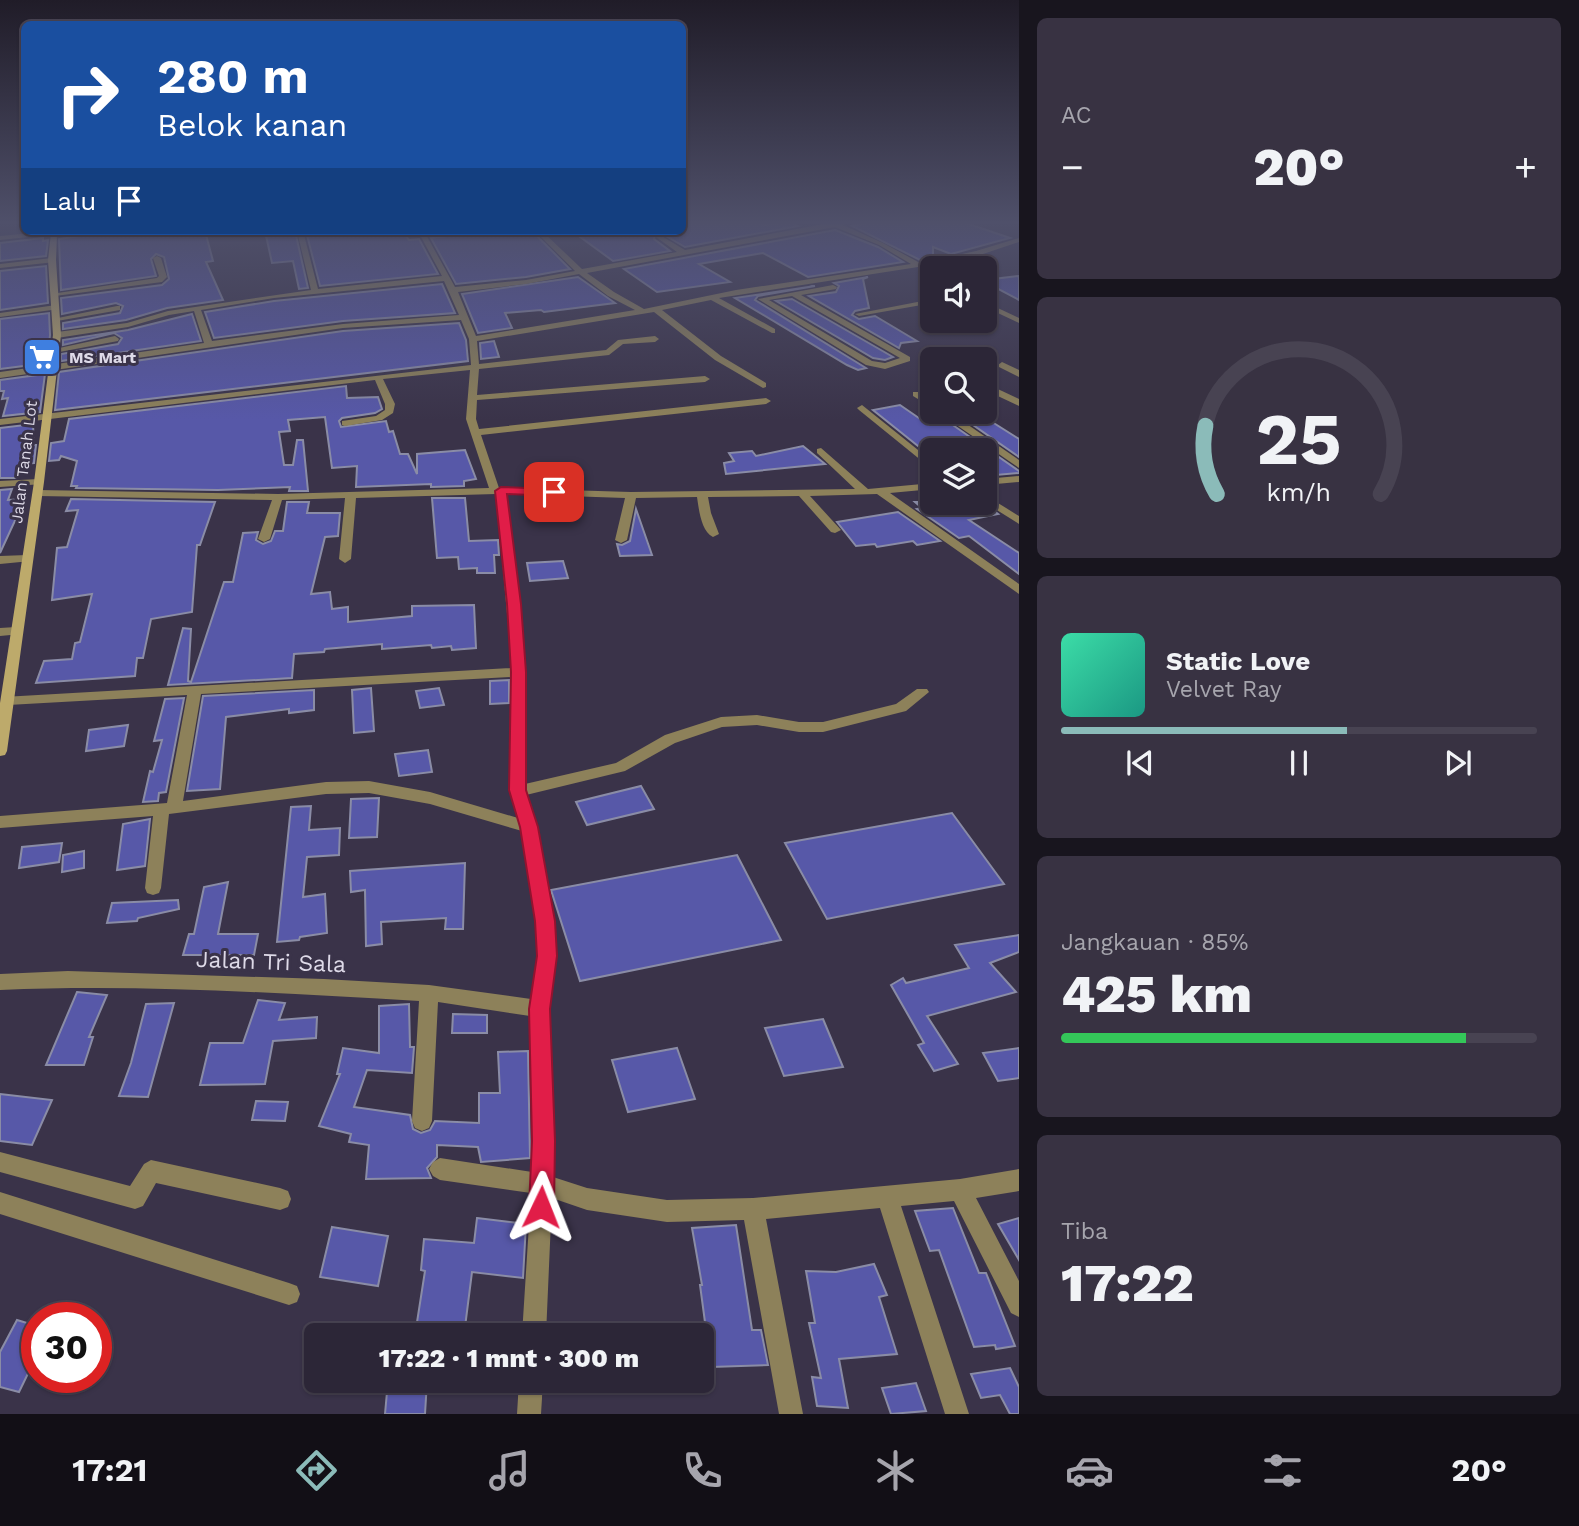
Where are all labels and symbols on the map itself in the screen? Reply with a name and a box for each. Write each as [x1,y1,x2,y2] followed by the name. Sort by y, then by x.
[21,336,63,378] supermarket icon: MS Mart
[69,348,136,367] place label: MS Mart
[7,399,41,525] street label: Jalan Tanah Lot
[524,462,584,522] pin
[195,946,347,978] street label: Jalan Tri Sala
[504,1170,578,1244] position arrow
[21,1302,112,1393] speed limit sign: 30

